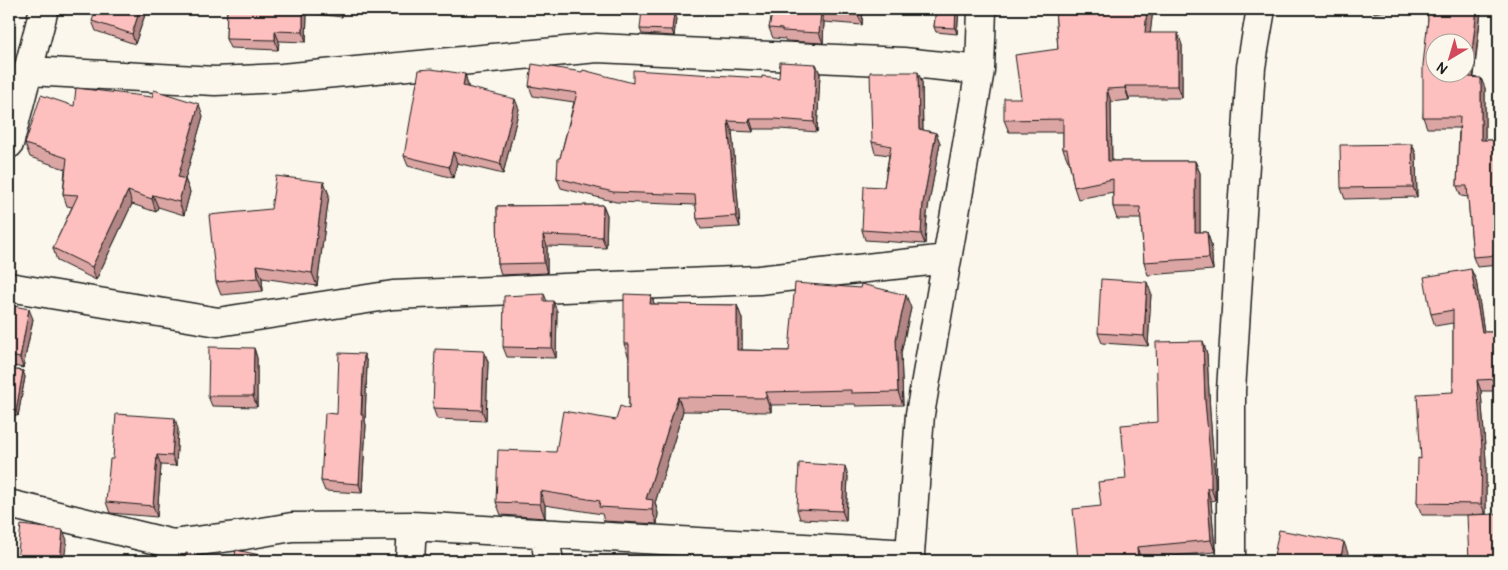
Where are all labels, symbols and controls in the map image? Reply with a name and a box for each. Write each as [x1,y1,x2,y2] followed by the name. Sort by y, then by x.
[1426,32,1476,82] north arrow
[1433,58,1451,77] text: N

